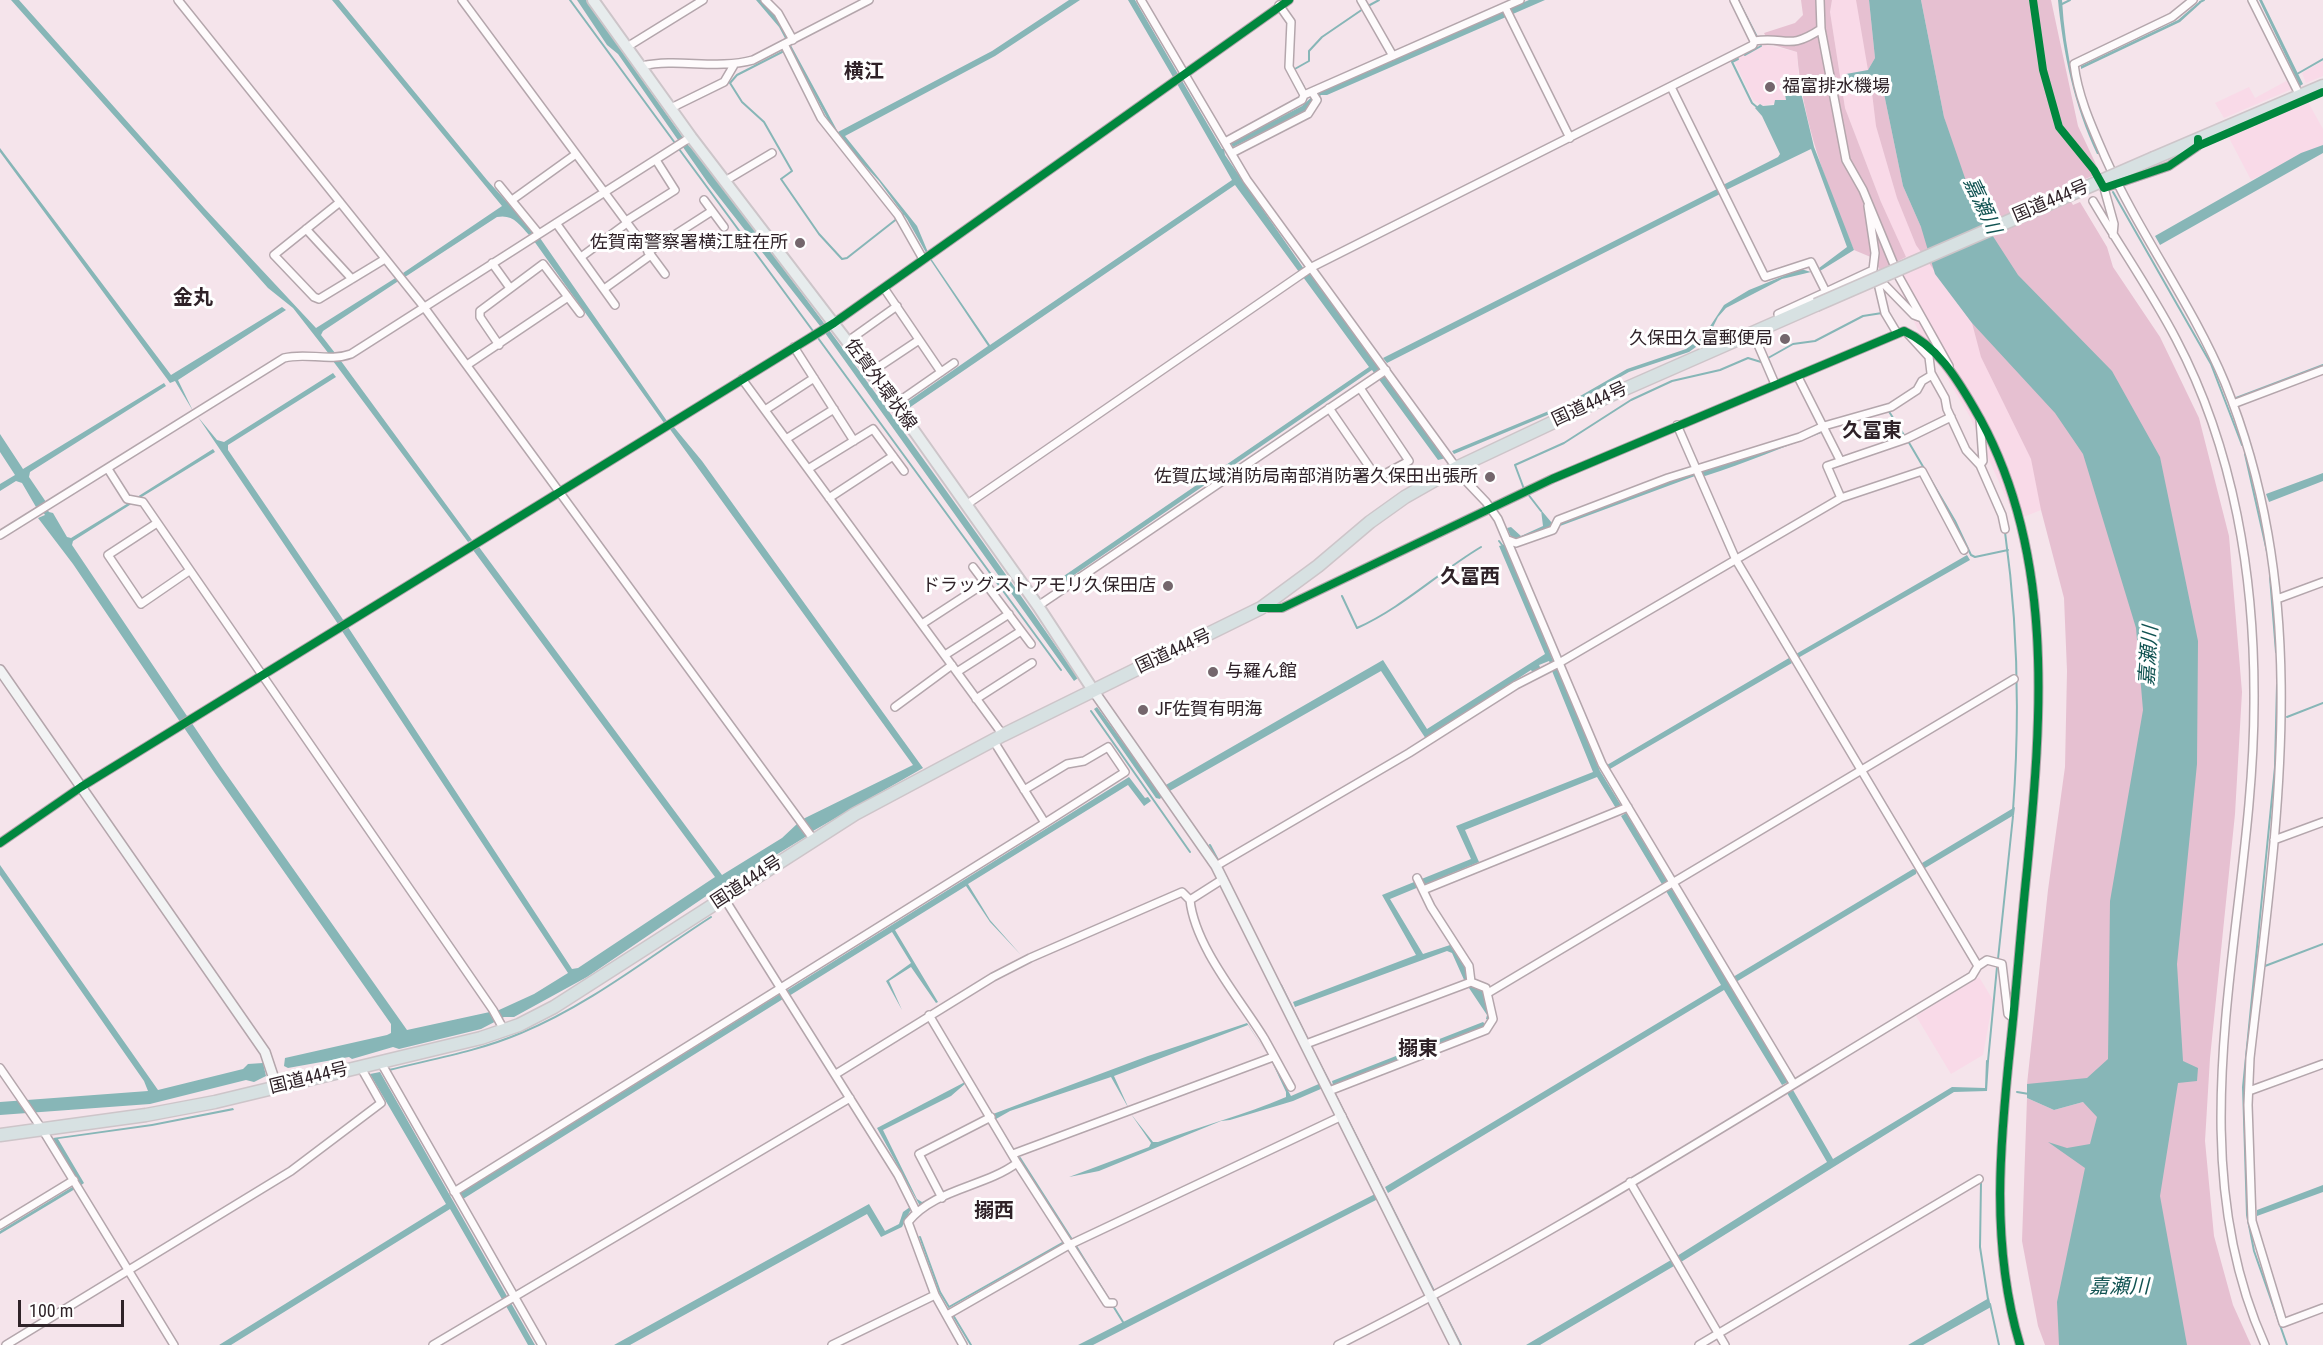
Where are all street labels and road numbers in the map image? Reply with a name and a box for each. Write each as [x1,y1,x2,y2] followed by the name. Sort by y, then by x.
[2010,176,2092,228] street label: 国道444号
[840,335,920,435] street label: 佐賀外環状線
[1549,378,1631,432] street label: 国道444号
[1133,625,1215,679] street label: 国道444号
[707,852,787,914] street label: 国道444号
[267,1059,351,1099] street label: 国道444号

